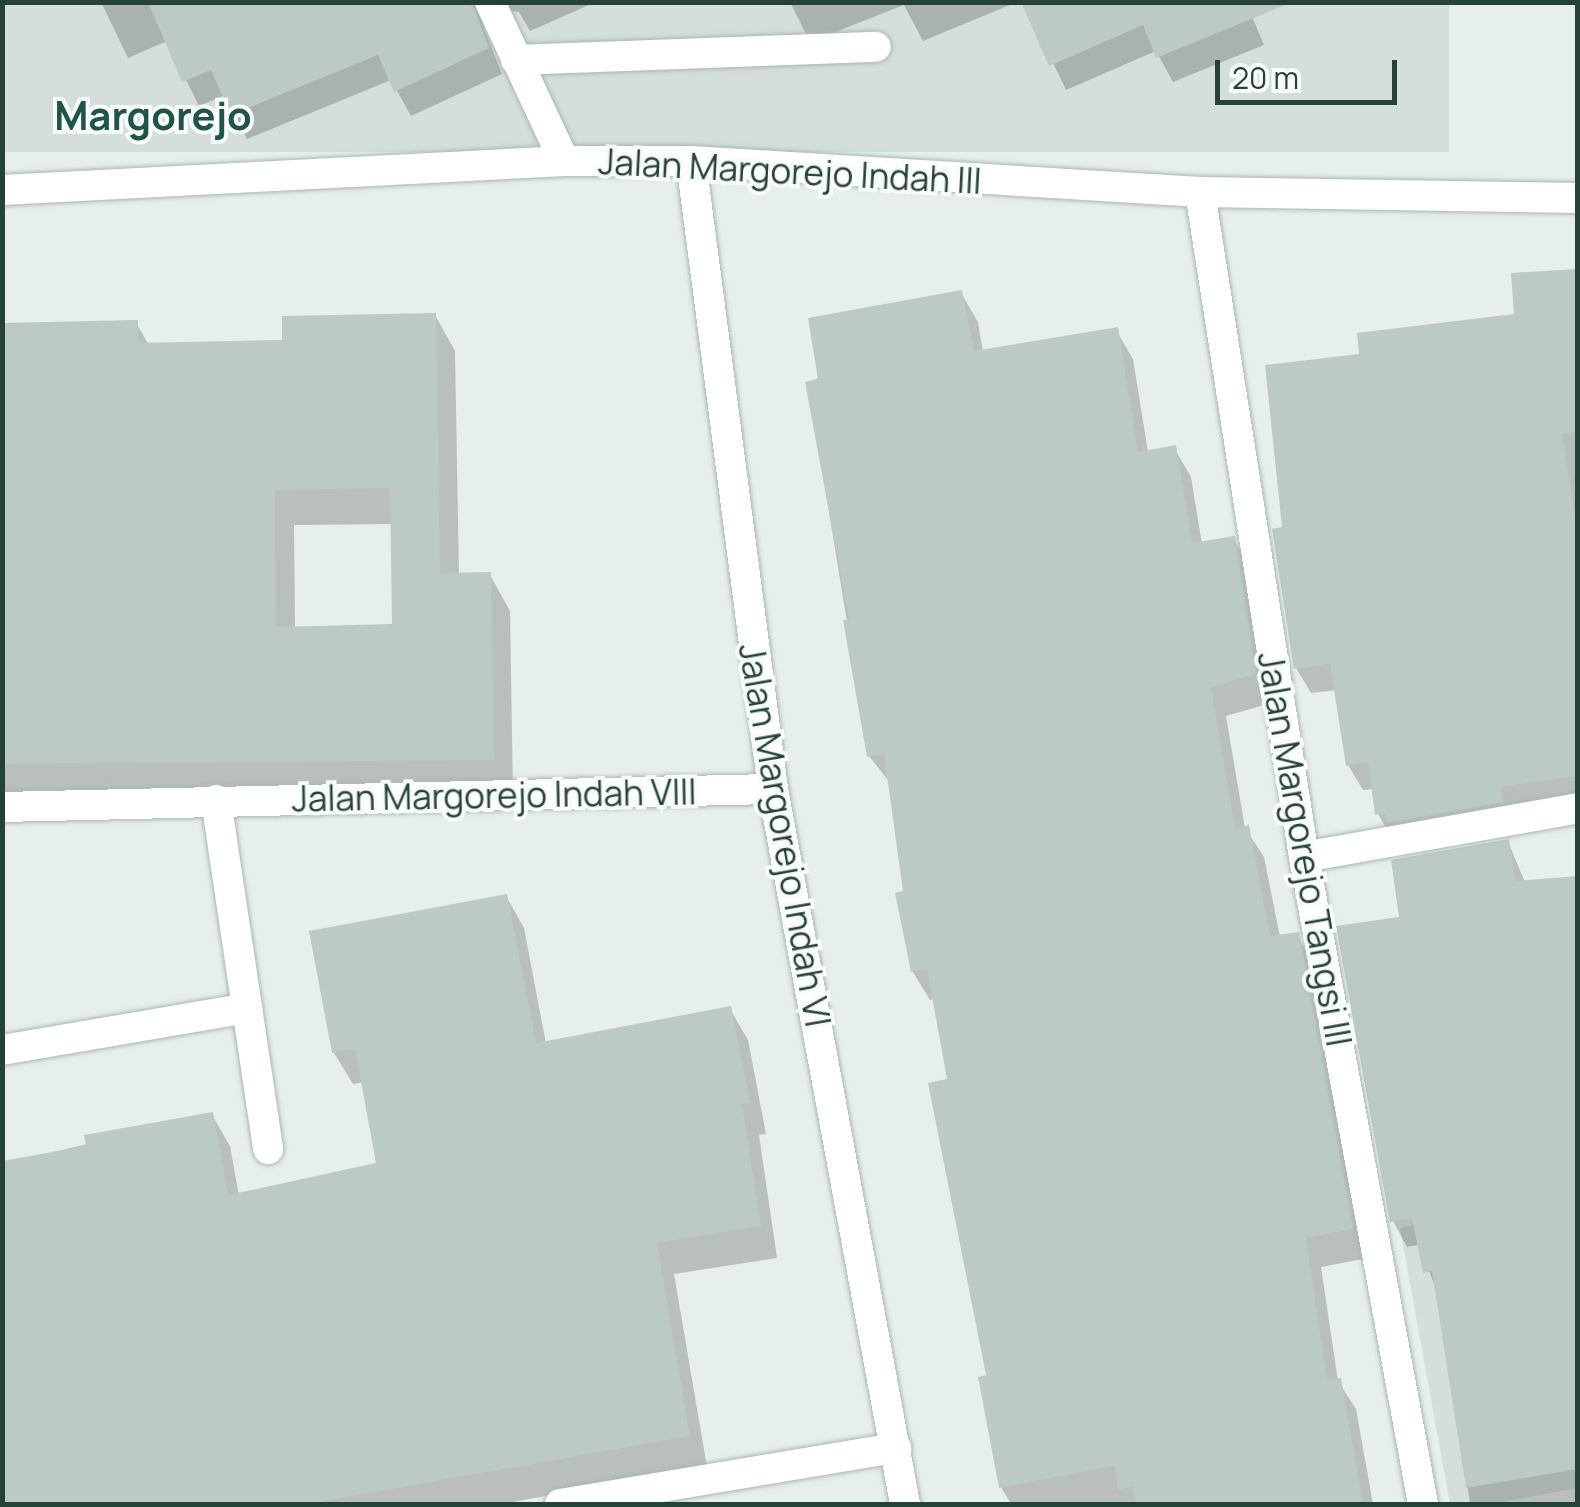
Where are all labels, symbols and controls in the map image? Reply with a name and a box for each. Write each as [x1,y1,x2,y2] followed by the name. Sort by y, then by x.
[1220,40,1402,102] scale bar
[1232,57,1299,98] text: 20 m
[54,91,252,139] district label: Margorejo
[597,140,983,202] street label: Jalan Margorejo Indah III
[731,640,839,1030] street label: Jalan Margorejo Indah VI
[1250,648,1360,1050] street label: Jalan Margorejo Tangsi III
[291,770,697,820] street label: Jalan Margorejo Indah VIII

